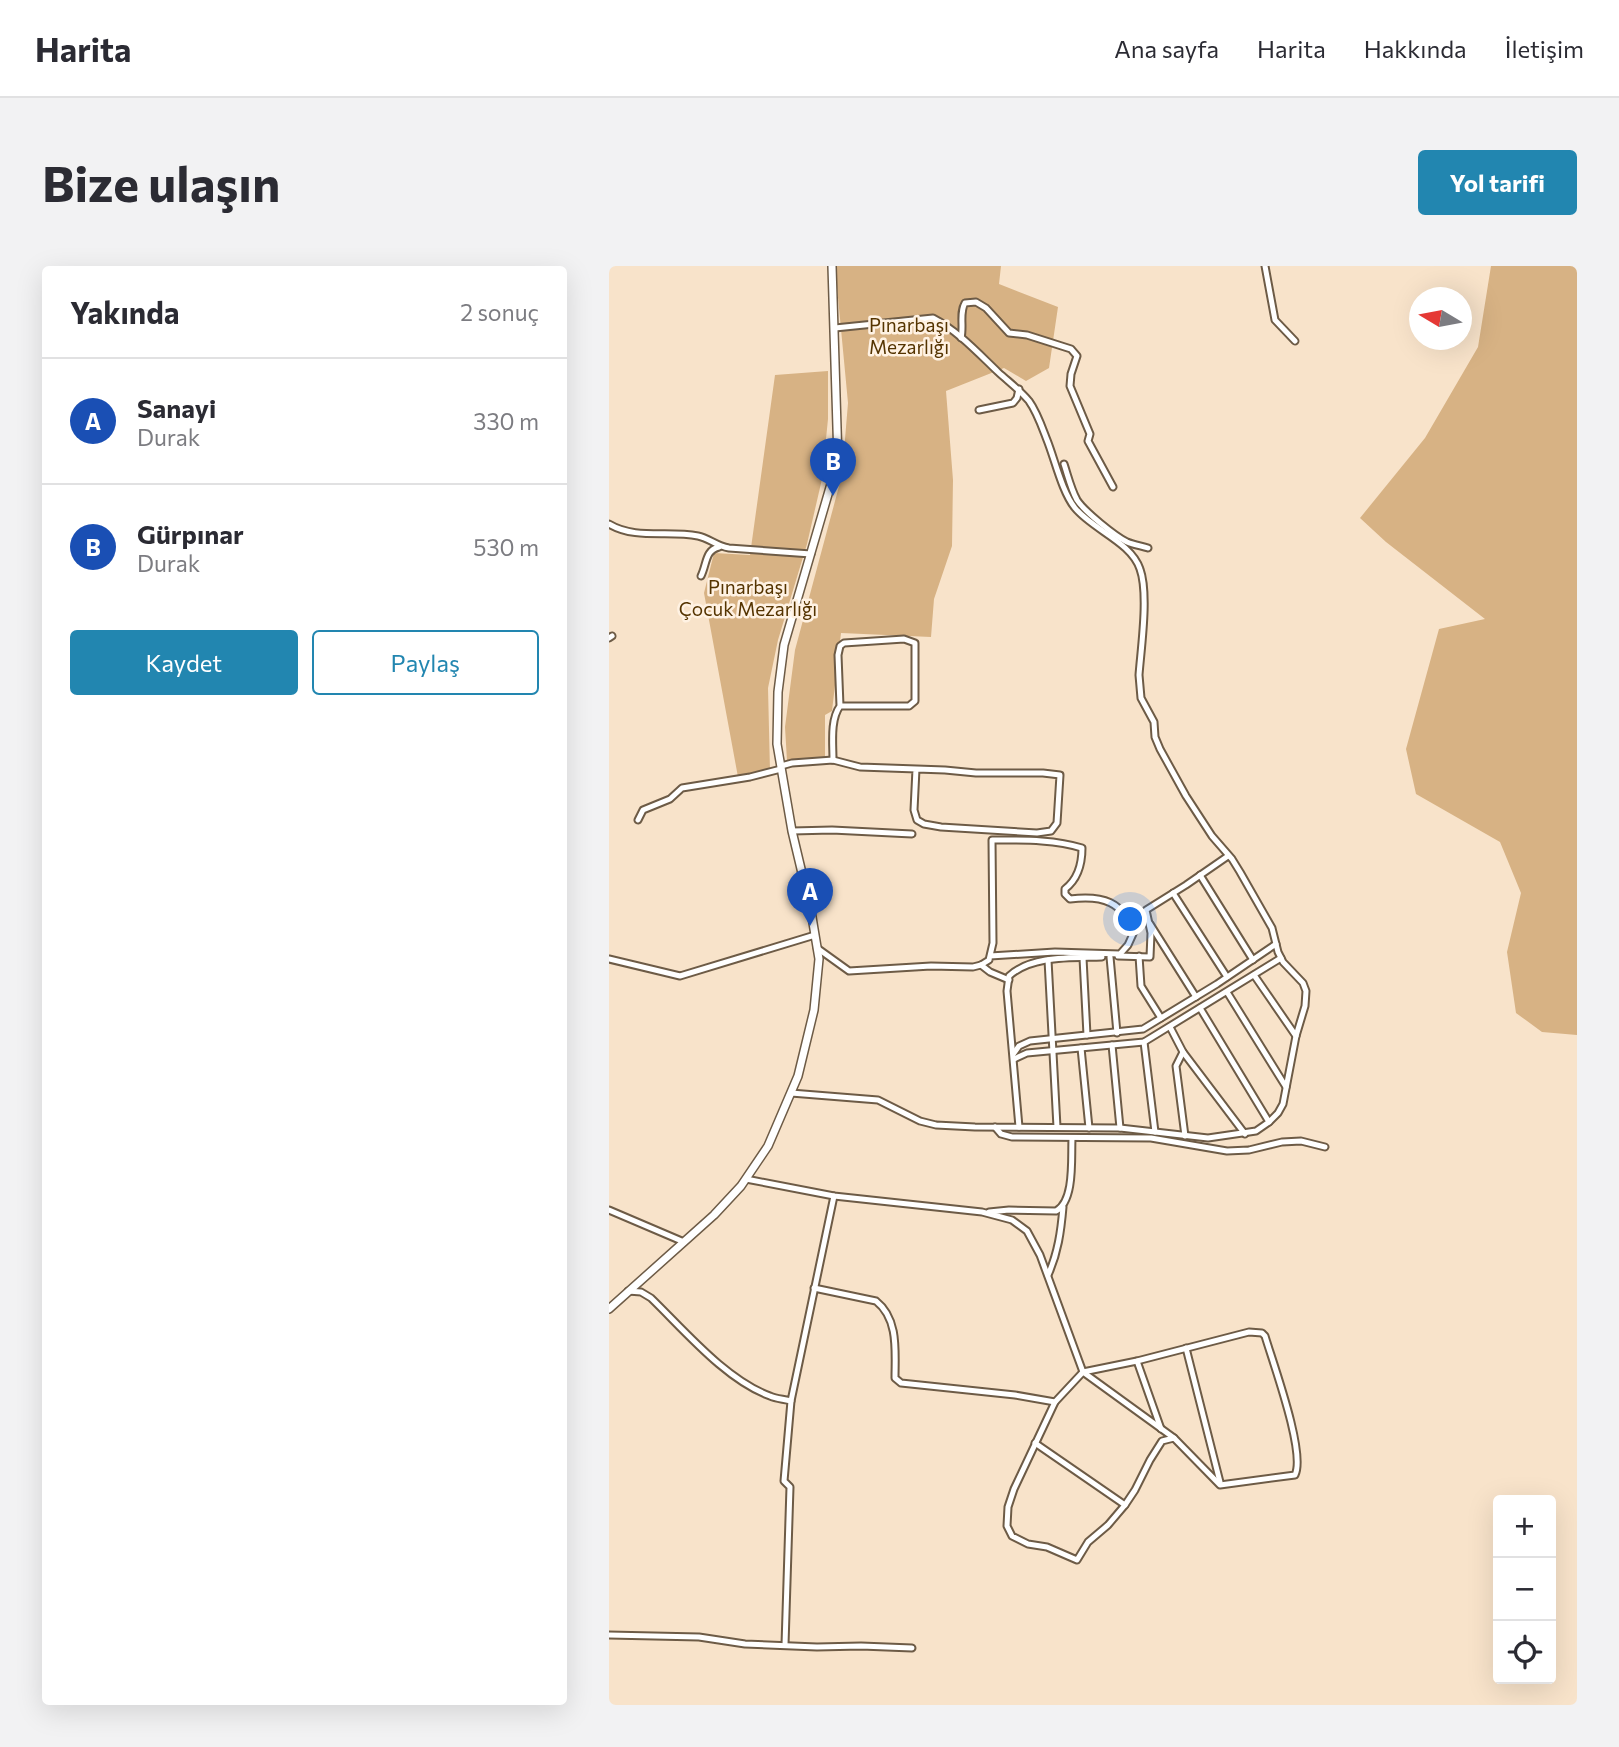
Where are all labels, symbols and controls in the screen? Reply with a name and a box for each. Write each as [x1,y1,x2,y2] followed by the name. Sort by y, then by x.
[35,28,131,69] text: Harita
[1114,34,1219,63] text: Ana sayfa
[1257,34,1326,63] text: Harita
[1364,34,1467,63] text: Hakkında
[1505,34,1584,63] text: İletişim
[1418,150,1577,215] button: Yol tarifi
[42,152,280,212] text: Bize ulaşın
[1409,287,1472,350] north arrow
[70,293,180,330] text: Yakında
[460,298,539,326] text: 2 sonuç
[869,313,949,358] park label: Pınarbaşı Mezarlığı
[137,392,216,423] text: Sanayi
[85,407,101,435] text: A
[473,407,539,435] text: 330 m
[137,423,200,451] text: Durak
[810,438,856,496] pin: B
[137,518,244,549] text: Gürpınar
[85,533,101,561] text: B
[473,533,539,561] text: 530 m
[137,549,200,577] text: Durak
[679,575,817,620] park label: Pınarbaşı Çocuk Mezarlığı
[70,630,298,695] button: Kaydet
[312,630,539,695] button: Paylaş
[787,868,833,926] pin: A
[1113,902,1147,936] your location
[1493,1495,1556,1684] map controls
[1493,1495,1556,1558] button: +
[1493,1558,1556,1621] button: −
[1493,1621,1556,1684] button: locate

